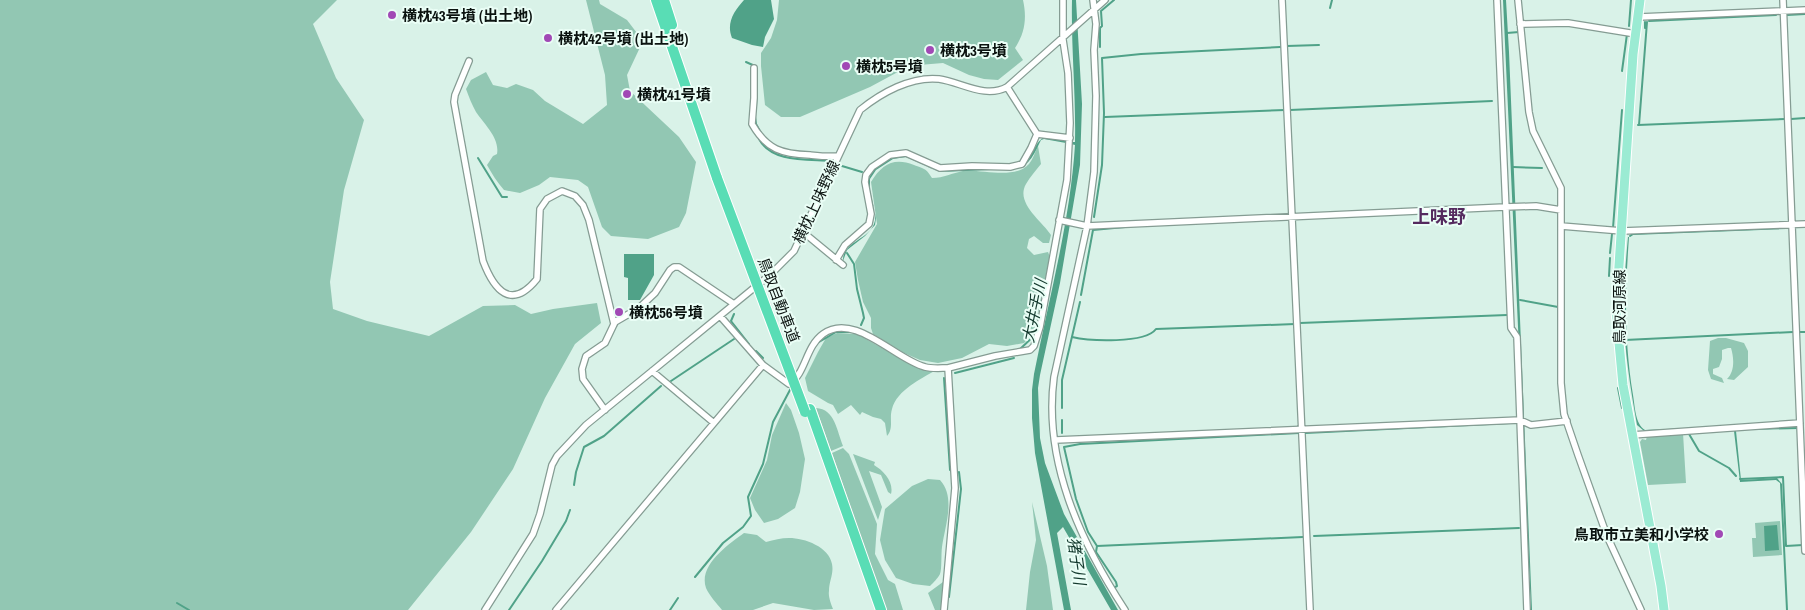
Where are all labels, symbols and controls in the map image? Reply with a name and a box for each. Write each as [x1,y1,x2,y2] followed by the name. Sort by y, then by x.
[402,5,532,26] place label: 横枕43号墳 (出土地)
[386,9,398,21] marker: 横枕43号墳 (出土地)
[558,28,688,49] place label: 横枕42号墳 (出土地)
[542,32,554,44] marker: 横枕42号墳 (出土地)
[940,40,1007,61] place label: 横枕3号墳
[924,44,936,56] marker: 横枕3号墳
[856,56,923,77] place label: 横枕5号墳
[840,60,852,72] marker: 横枕5号墳
[637,84,711,105] place label: 横枕41号墳
[621,88,633,100] marker: 横枕41号墳
[787,157,845,247] street label: 横枕上味野線
[1412,204,1466,229] district label: 上味野
[753,254,805,346] street label: 鳥取自動車道
[1609,269,1630,345] street label: 鳥取河原線
[1017,275,1052,345] water label: 大井手川
[629,302,703,323] place label: 横枕56号墳
[613,306,625,318] marker: 横枕56号墳
[1574,524,1709,545] place label: 鳥取市立美和小学校
[1713,528,1725,540] marker: 鳥取市立美和小学校
[1063,536,1092,588] water label: 猪子川

